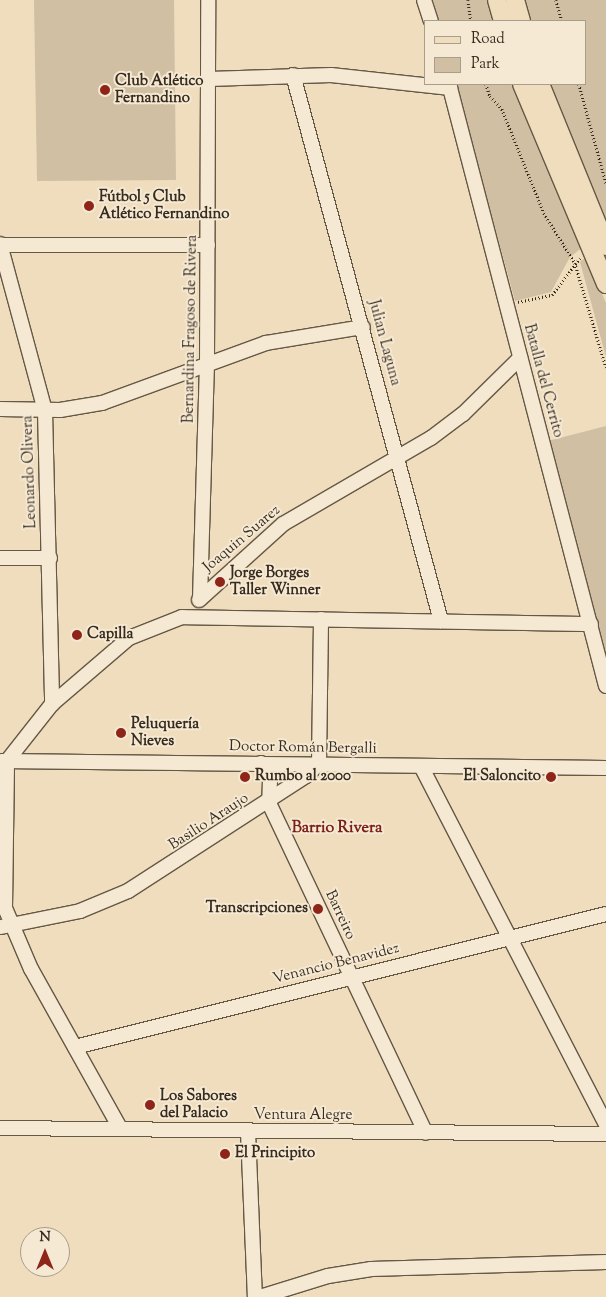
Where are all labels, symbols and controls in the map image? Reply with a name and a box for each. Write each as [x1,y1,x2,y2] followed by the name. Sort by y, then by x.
[424,20,586,85] legend
[471,29,505,50] text: Road
[471,54,500,75] text: Park
[115,72,203,107] place label: Club Atlético Fernandino
[99,84,111,96] marker: Club Atlético Fernandino
[99,188,229,223] place label: Fútbol 5 Club Atlético Fernandino
[83,200,95,212] marker: Fútbol 5 Club Atlético Fernandino
[180,235,202,423] street label: Bernardina Fragoso de Rivera
[364,298,404,388] street label: Julian Laguna
[519,322,567,440] street label: Batalla del Cerrito
[19,415,41,529] street label: Leonardo Olivera
[200,502,284,576] street label: Joaquin Suarez
[230,564,320,599] place label: Jorge Borges Taller Winner
[214,576,226,588] marker: Jorge Borges Taller Winner
[87,626,134,644] place label: Capilla
[71,629,83,641] marker: Capilla
[131,715,199,750] place label: Peluquería Nieves
[115,727,127,739] marker: Peluquería Nieves
[229,738,377,758] street label: Doctor Román Bergalli
[255,768,351,786] place label: Rumbo al 2000
[463,768,541,786] place label: El Saloncito
[239,771,251,783] marker: Rumbo al 2000
[545,771,557,783] marker: El Saloncito
[166,790,252,854] street label: Basilio Araujo
[292,819,382,839] district label: Barrio Rivera
[321,887,359,943] street label: Barreiro
[206,900,308,918] place label: Transcripciones
[312,903,324,915] marker: Transcripciones
[271,940,401,988] street label: Venancio Benavidez
[160,1087,237,1122] place label: Los Sabores del Palacio
[144,1099,156,1111] marker: Los Sabores del Palacio
[254,1107,352,1125] street label: Ventura Alegre
[235,1145,315,1163] place label: El Principito
[219,1148,231,1160] marker: El Principito
[20,1227,70,1277] north arrow
[39,1228,51,1248] text: N

